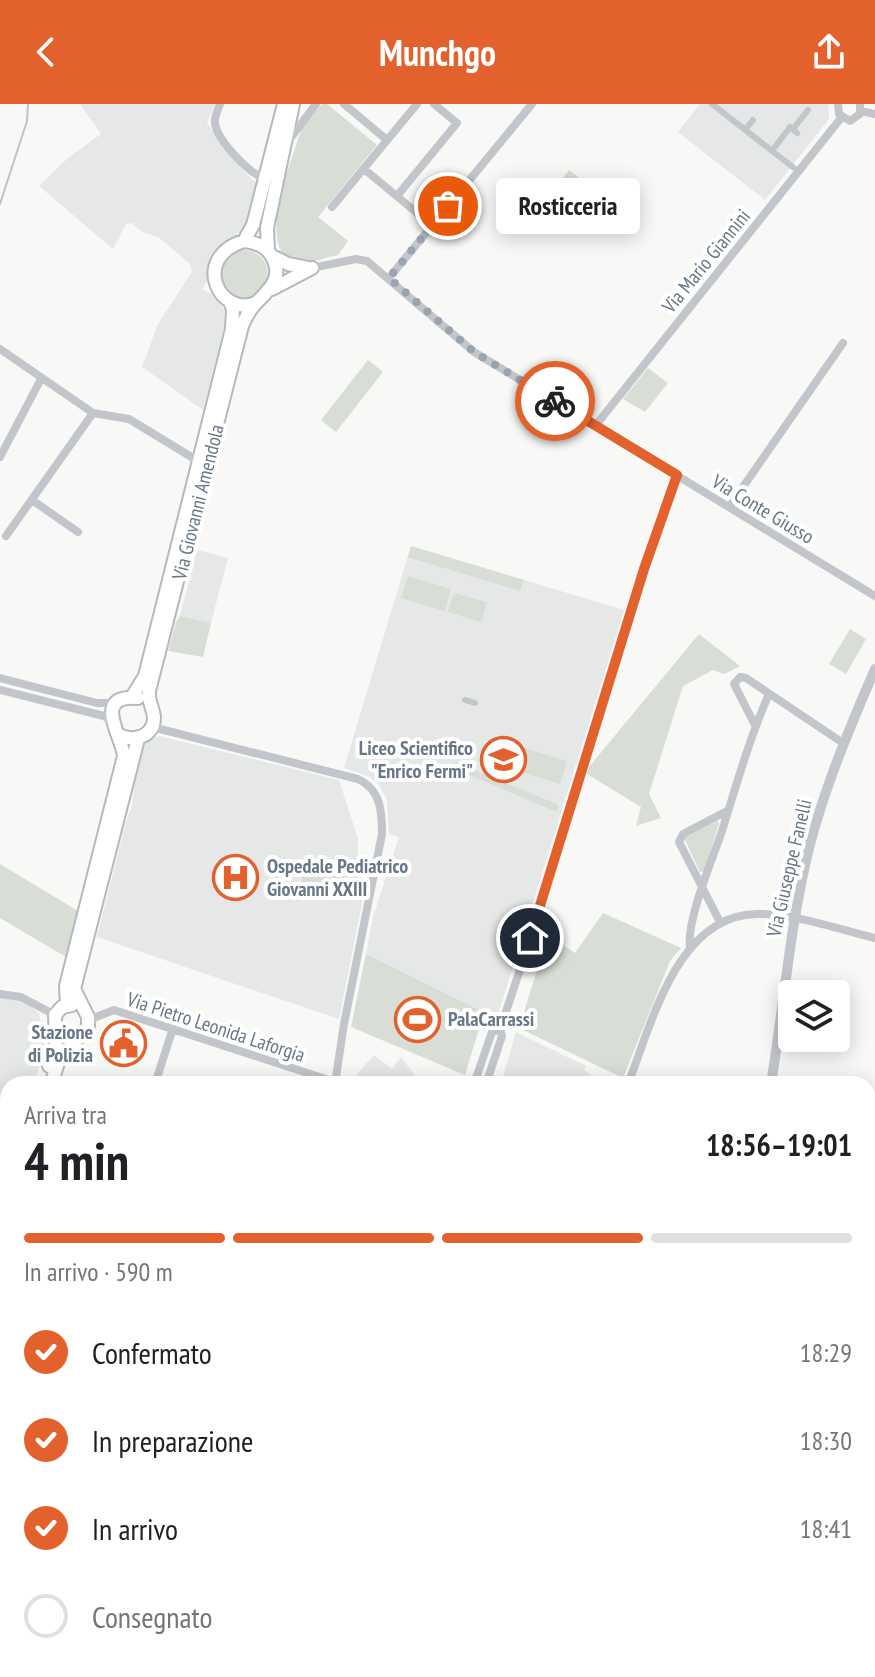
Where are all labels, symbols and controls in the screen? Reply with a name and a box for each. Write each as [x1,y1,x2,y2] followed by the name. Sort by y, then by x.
[379,29,496,76] text: Munchgo
[24,30,68,74] icon: back
[807,30,851,74] icon: share
[414,172,482,240] pin
[496,178,640,234] callout: Rosticceria
[426,184,470,228] icon: bag
[519,189,617,222] text: Rosticceria
[655,204,756,319] street label: Via Mario Giannini
[515,361,595,441] courier
[533,379,577,423] icon: bike
[166,422,230,583] street label: Via Giovanni Amendola
[706,468,819,550] street label: Via Conte Giusso
[359,735,473,784] place label: Liceo Scientifico "Enrico Fermi"
[480,735,528,783] school or university icon: Liceo Scientifico "Enrico Fermi"
[760,797,817,940] street label: Via Giuseppe Fanelli
[267,853,408,902] place label: Ospedale Pediatrico Giovanni XXIII
[212,854,260,902] hospital icon: Ospedale Pediatrico Giovanni XXIII
[496,904,564,972] pin
[508,916,552,960] icon: home
[778,980,850,1052] map controls
[778,980,850,1052] button: layers
[123,986,308,1068] street label: Via Pietro Leonida Laforgia
[393,995,441,1043] sports icon: PalaCarrassi
[448,1006,534,1032] place label: PalaCarrassi
[28,1019,93,1068] place label: Stazione di Polizia
[100,1019,148,1067] public building icon: Stazione di Polizia
[24,1098,107,1131] text: Arriva tra
[706,1125,852,1164] text: 18:56–19:01
[24,1127,129,1194] text: 4 min
[24,1255,173,1288] text: In arrivo · 590 m
[24,1330,68,1374] icon: check
[92,1333,212,1372] text: Confermato
[800,1336,852,1369] text: 18:29
[24,1418,68,1462] icon: check
[92,1421,253,1460] text: In preparazione
[800,1424,852,1457] text: 18:30
[24,1506,68,1550] icon: check
[92,1509,178,1548] text: In arrivo
[800,1512,852,1545] text: 18:41
[92,1597,212,1636] text: Consegnato

